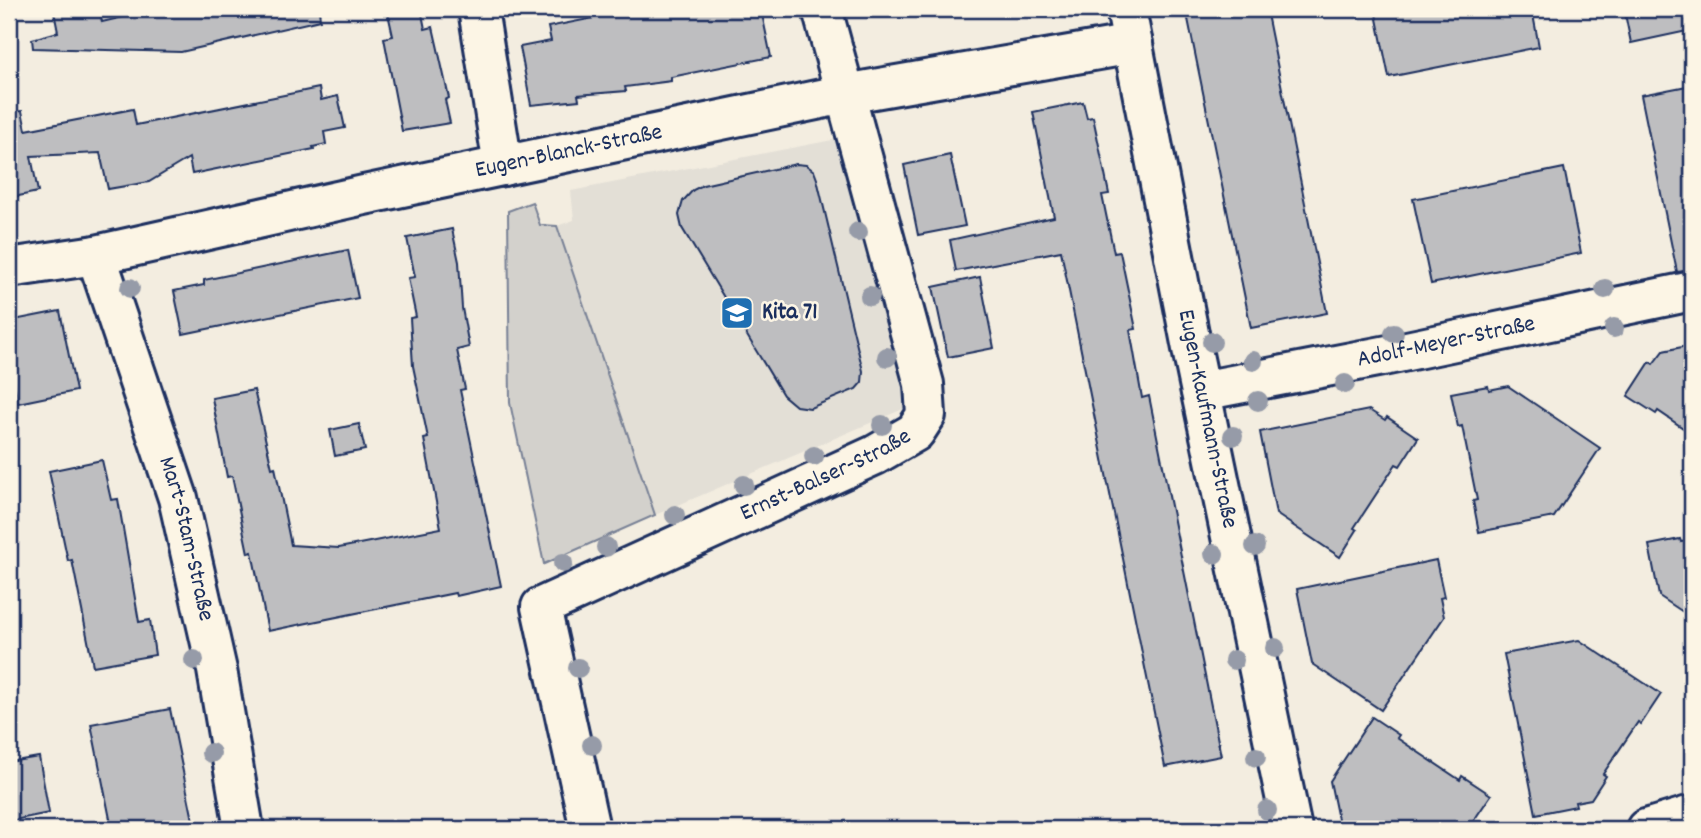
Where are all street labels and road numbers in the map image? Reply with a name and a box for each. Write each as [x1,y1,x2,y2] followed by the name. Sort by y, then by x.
[472,116,666,188] street label: Eugen-Blanck-Straße
[1168,307,1246,532] street label: Eugen-Kaufmann-Straße
[1354,307,1538,378] street label: Adolf-Meyer-Straße
[735,421,918,531] street label: Ernst-Balser-Straße
[148,452,222,624] street label: Mart-Stam-Straße

